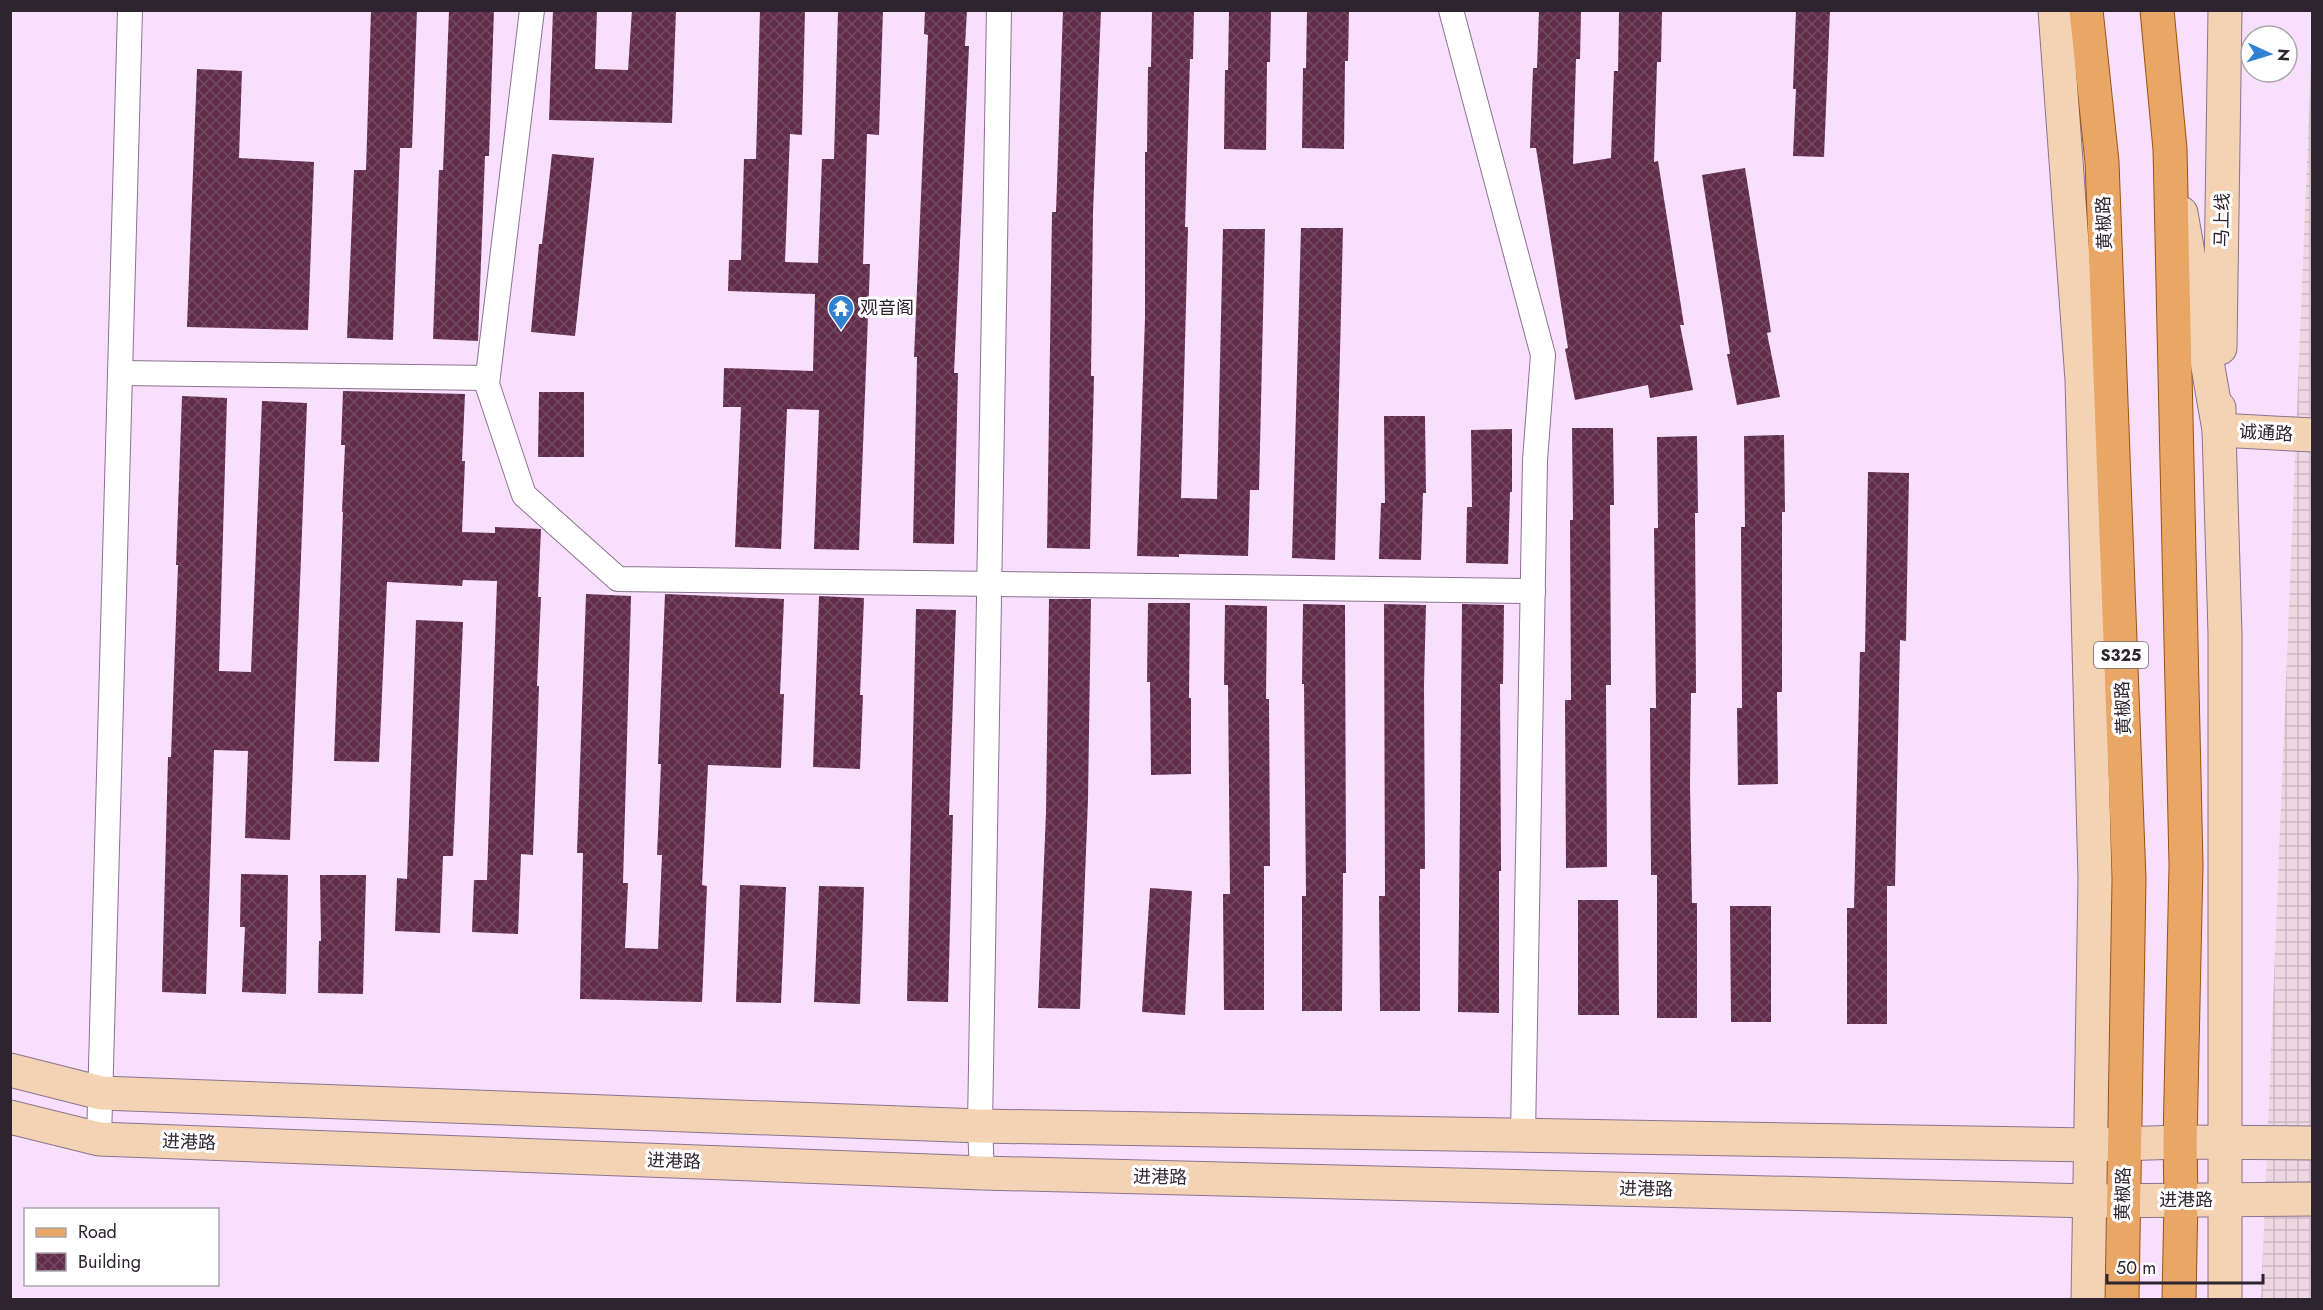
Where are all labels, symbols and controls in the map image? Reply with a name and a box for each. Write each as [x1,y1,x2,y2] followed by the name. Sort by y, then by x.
[2239,24,2299,84] north arrow
[2272,48,2295,62] text: N
[2209,193,2235,247] street label: 马上线
[2090,196,2118,250] street label: 黄椒路
[826,293,856,331] temple icon: 观音阁
[860,295,914,321] place label: 观音阁
[2238,419,2294,447] street label: 诚通路
[2094,642,2148,668] road number: S325
[2109,681,2137,735] street label: 黄椒路
[162,1128,216,1156] street label: 进港路
[647,1147,701,1175] street label: 进港路
[1133,1164,1187,1190] street label: 进港路
[2110,1167,2136,1221] street label: 黄椒路
[1619,1176,1673,1202] street label: 进港路
[2159,1187,2213,1213] street label: 进港路
[24,1208,219,1286] legend
[78,1219,117,1245] text: Road
[2107,1247,2263,1285] scale bar
[78,1249,141,1275] text: Building
[2116,1255,2156,1281] text: 50 m

